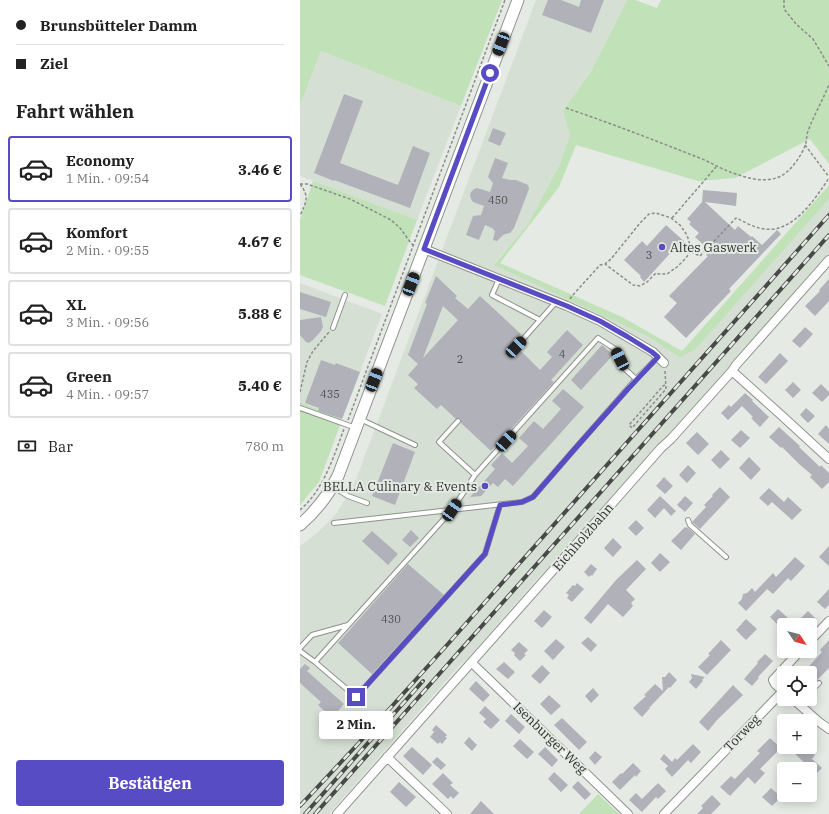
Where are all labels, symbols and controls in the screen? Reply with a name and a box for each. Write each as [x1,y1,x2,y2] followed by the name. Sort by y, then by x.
[40,16,197,35] text: Brunsbütteler Damm
[491,31,511,57] car
[40,54,68,73] text: Ziel
[481,64,499,82] route start
[16,100,134,123] text: Fahrt wählen
[18,151,54,187] icon: car
[66,151,134,170] text: Economy
[238,160,282,179] text: 3.46 €
[66,170,149,187] text: 1 Min. · 09:54
[488,193,508,207] house number: 450
[18,223,54,259] icon: car
[66,223,128,242] text: Komfort
[238,232,282,251] text: 4.67 €
[670,239,757,256] place label: Altes Gaswerk
[66,242,149,259] text: 2 Min. · 09:55
[657,242,667,252] marker: Altes Gaswerk
[646,248,652,262] house number: 3
[401,271,421,297] car
[18,295,54,331] icon: car
[66,295,86,314] text: XL
[238,304,282,323] text: 5.88 €
[66,314,149,331] text: 3 Min. · 09:56
[503,334,529,360] car
[609,346,631,372] car
[559,347,566,361] house number: 4
[457,352,463,366] house number: 2
[18,367,54,403] icon: car
[66,367,112,386] text: Green
[364,367,384,393] car
[238,376,282,395] text: 5.40 €
[66,386,149,403] text: 4 Min. · 09:57
[320,387,340,401] house number: 435
[494,428,518,454] car
[16,435,38,457] icon: cash
[48,437,73,456] text: Bar
[245,438,284,455] text: 780 m
[323,478,477,495] place label: BELLA Culinary & Events
[480,481,490,491] marker: BELLA Culinary & Events
[440,497,464,523] car
[549,499,617,575] street label: Eichholzbahn
[381,612,401,626] house number: 430
[777,618,817,658] north arrow
[777,618,817,802] map controls
[777,666,817,706] button: locate
[347,688,365,706] route end
[509,698,591,778] street label: Isenburger Weg
[319,711,393,739] callout: 2 Min.
[720,711,764,755] street label: Torweg
[777,714,817,754] button: +
[336,716,376,733] text: 2 Min.
[16,760,284,806] button: Bestätigen
[777,762,817,802] button: −

